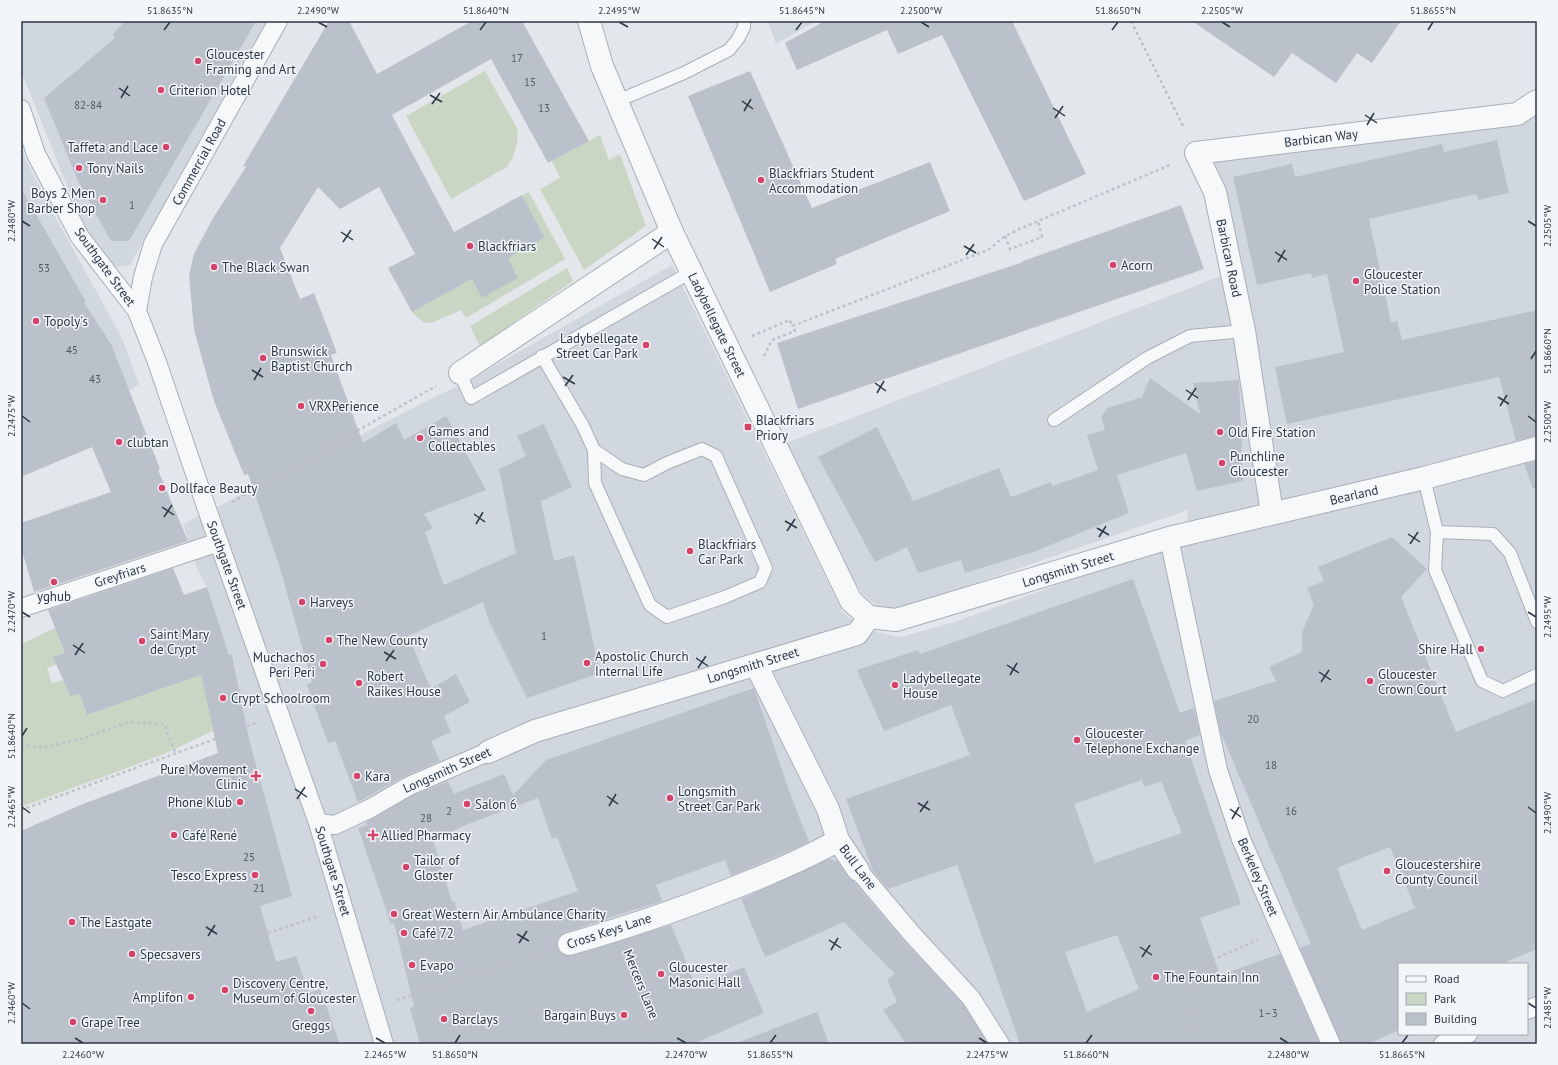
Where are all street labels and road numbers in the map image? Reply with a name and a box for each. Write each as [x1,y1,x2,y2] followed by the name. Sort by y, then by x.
[168,116,230,208] street label: Commercial Road
[1283,125,1359,151] street label: Barbican Way
[1212,217,1246,299] street label: Barbican Road
[71,224,140,310] street label: Southgate Street
[684,270,750,381] street label: Ladybellegate Street
[1328,481,1380,509] street label: Bearland
[203,518,251,612] street label: Southgate Street
[1020,547,1116,591] street label: Longsmith Street
[92,559,148,591] street label: Greyfriars
[705,643,801,687] street label: Longsmith Street
[400,743,494,797] street label: Longsmith Street
[311,824,355,919] street label: Southgate Street
[1234,835,1282,919] street label: Berkeley Street
[835,841,881,893] street label: Bull Lane
[564,909,654,953] street label: Cross Keys Lane
[619,947,663,1021] street label: Mercers Lane

